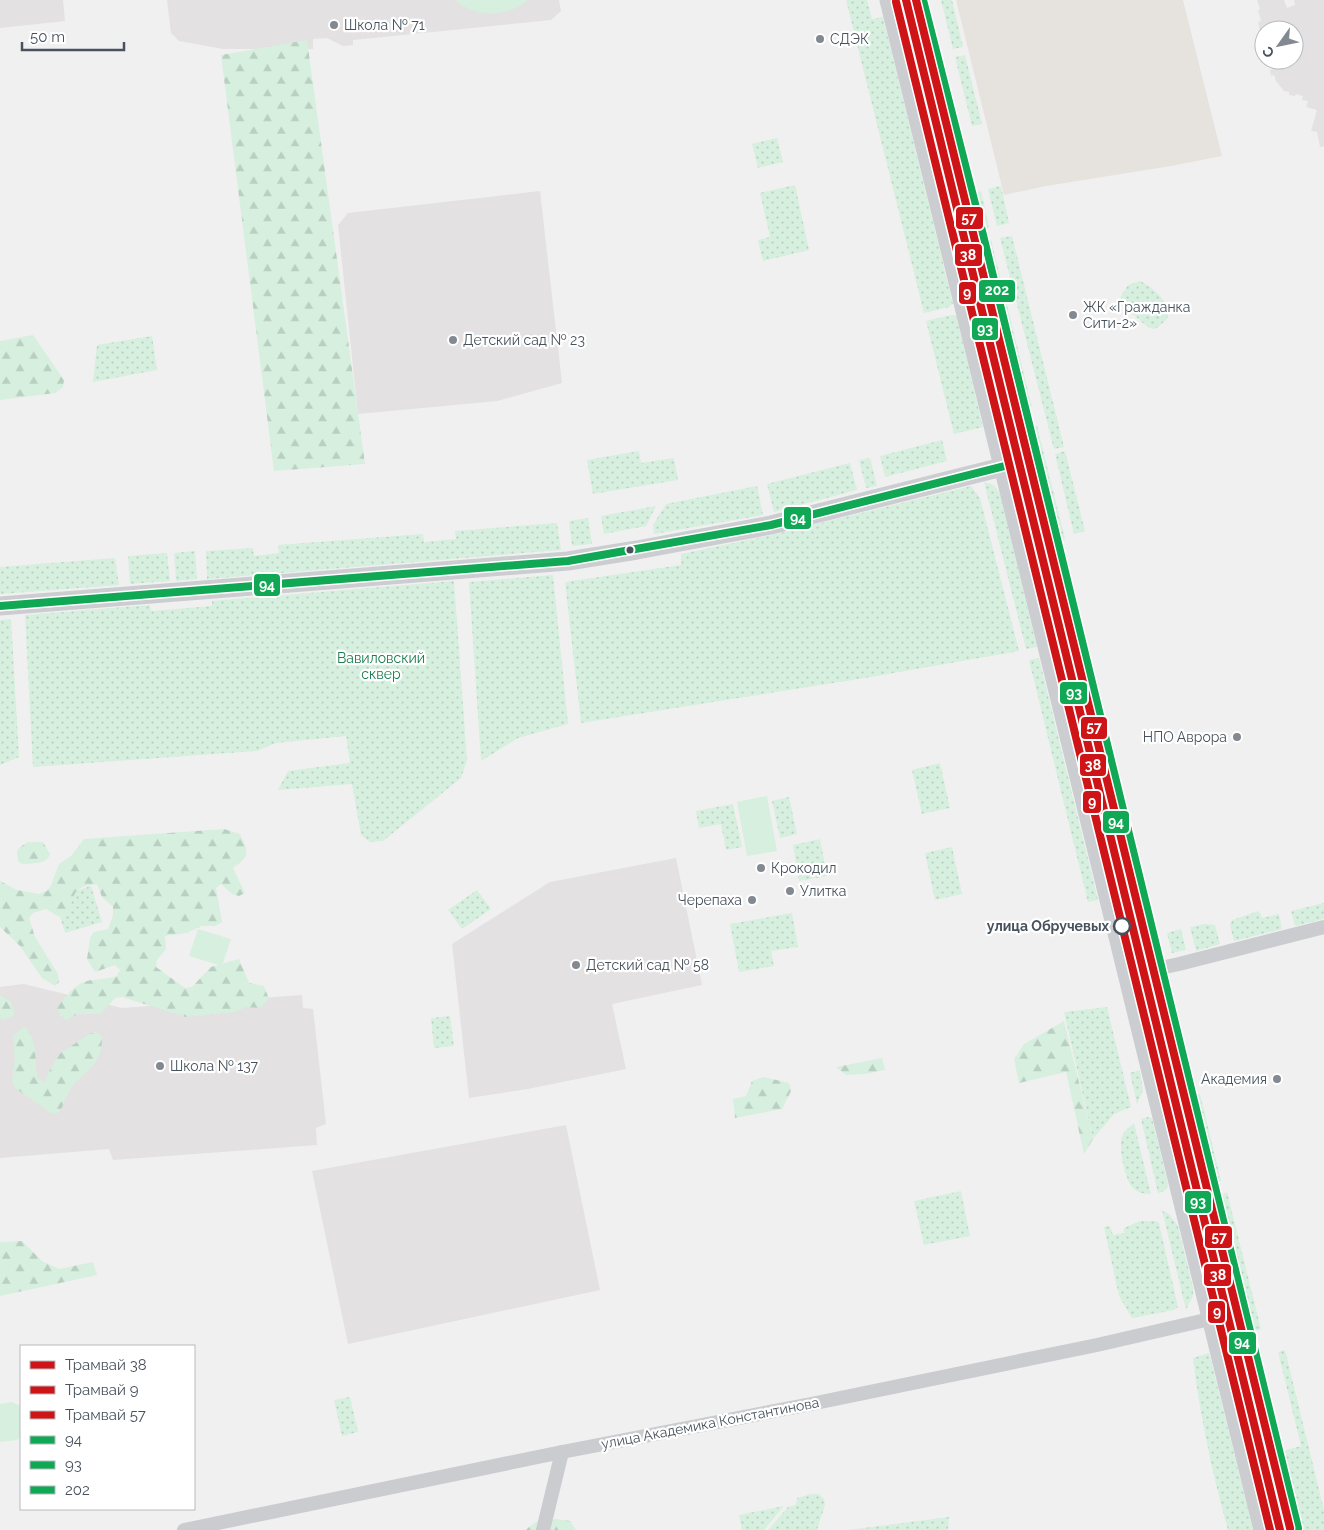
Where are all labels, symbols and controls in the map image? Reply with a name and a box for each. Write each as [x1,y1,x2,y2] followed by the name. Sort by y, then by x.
[344,17,425,33] place label: Школа № 71
[328,19,340,31] marker: Школа № 71
[22,20,125,52] scale bar
[1254,20,1304,70] north arrow
[30,28,65,46] text: 50 m
[830,31,869,47] place label: СДЭК
[814,33,826,45] marker: СДЭК
[1259,43,1277,60] text: С
[955,206,984,230] line badge: 57
[961,210,977,226] text: 57
[954,243,983,267] line badge: 38
[960,247,976,263] text: 38
[978,279,1016,303] line badge: 202
[958,281,977,305] line badge: 9
[985,282,1009,298] text: 202
[963,285,971,301] text: 9
[1083,299,1190,331] place label: ЖК «Гражданка Сити-2»
[1067,309,1079,321] marker: ЖК «Гражданка Сити-2»
[971,317,999,341] line badge: 93
[977,321,993,337] text: 93
[463,332,585,348] place label: Детский сад № 23
[447,334,459,346] marker: Детский сад № 23
[783,506,812,530] line badge: 94
[790,510,806,526] text: 94
[625,545,635,555] unlabelled marker
[253,573,281,597] line badge: 94
[259,577,275,593] text: 94
[337,650,425,682] park label: Вавиловский сквер
[1059,681,1088,705] line badge: 93
[1066,685,1082,701] text: 93
[1080,716,1108,740] line badge: 57
[1086,719,1102,735] text: 57
[1143,729,1227,745] place label: НПО Аврора
[1231,731,1243,743] marker: НПО Аврора
[1079,753,1107,777] line badge: 38
[1085,757,1101,773] text: 38
[1082,790,1102,814] line badge: 9
[1088,794,1096,810] text: 9
[1102,810,1130,834] line badge: 94
[1108,814,1124,830] text: 94
[771,860,836,876] place label: Крокодил
[755,862,767,874] marker: Крокодил
[800,883,846,899] place label: Улитка
[784,885,796,897] marker: Улитка
[678,892,742,908] place label: Черепаха
[746,894,758,906] marker: Черепаха
[1113,917,1131,935] marker: улица Обручевых
[987,918,1110,934] place label: улица Обручевых
[586,957,709,973] place label: Детский сад № 58
[570,959,582,971] marker: Детский сад № 58
[170,1058,259,1074] place label: Школа № 137
[154,1060,166,1072] marker: Школа № 137
[1201,1071,1267,1087] place label: Академия
[1271,1073,1283,1085] marker: Академия
[1184,1190,1212,1214] line badge: 93
[1190,1194,1206,1210] text: 93
[1204,1225,1233,1249] line badge: 57
[1211,1229,1227,1245] text: 57
[1203,1263,1232,1287] line badge: 38
[1210,1267,1226,1283] text: 38
[1207,1300,1226,1324] line badge: 9
[1213,1304,1221,1320] text: 9
[1228,1331,1257,1355] line badge: 94
[1234,1334,1250,1350] text: 94
[20,1345,195,1510] legend
[65,1356,147,1374] text: Трамвай 38
[65,1381,139,1399] text: Трамвай 9
[600,1394,820,1452] street label: улица Академика Константинова
[65,1406,146,1424] text: Трамвай 57
[65,1431,82,1449] text: 94
[65,1456,82,1474] text: 93
[65,1481,90,1499] text: 202

